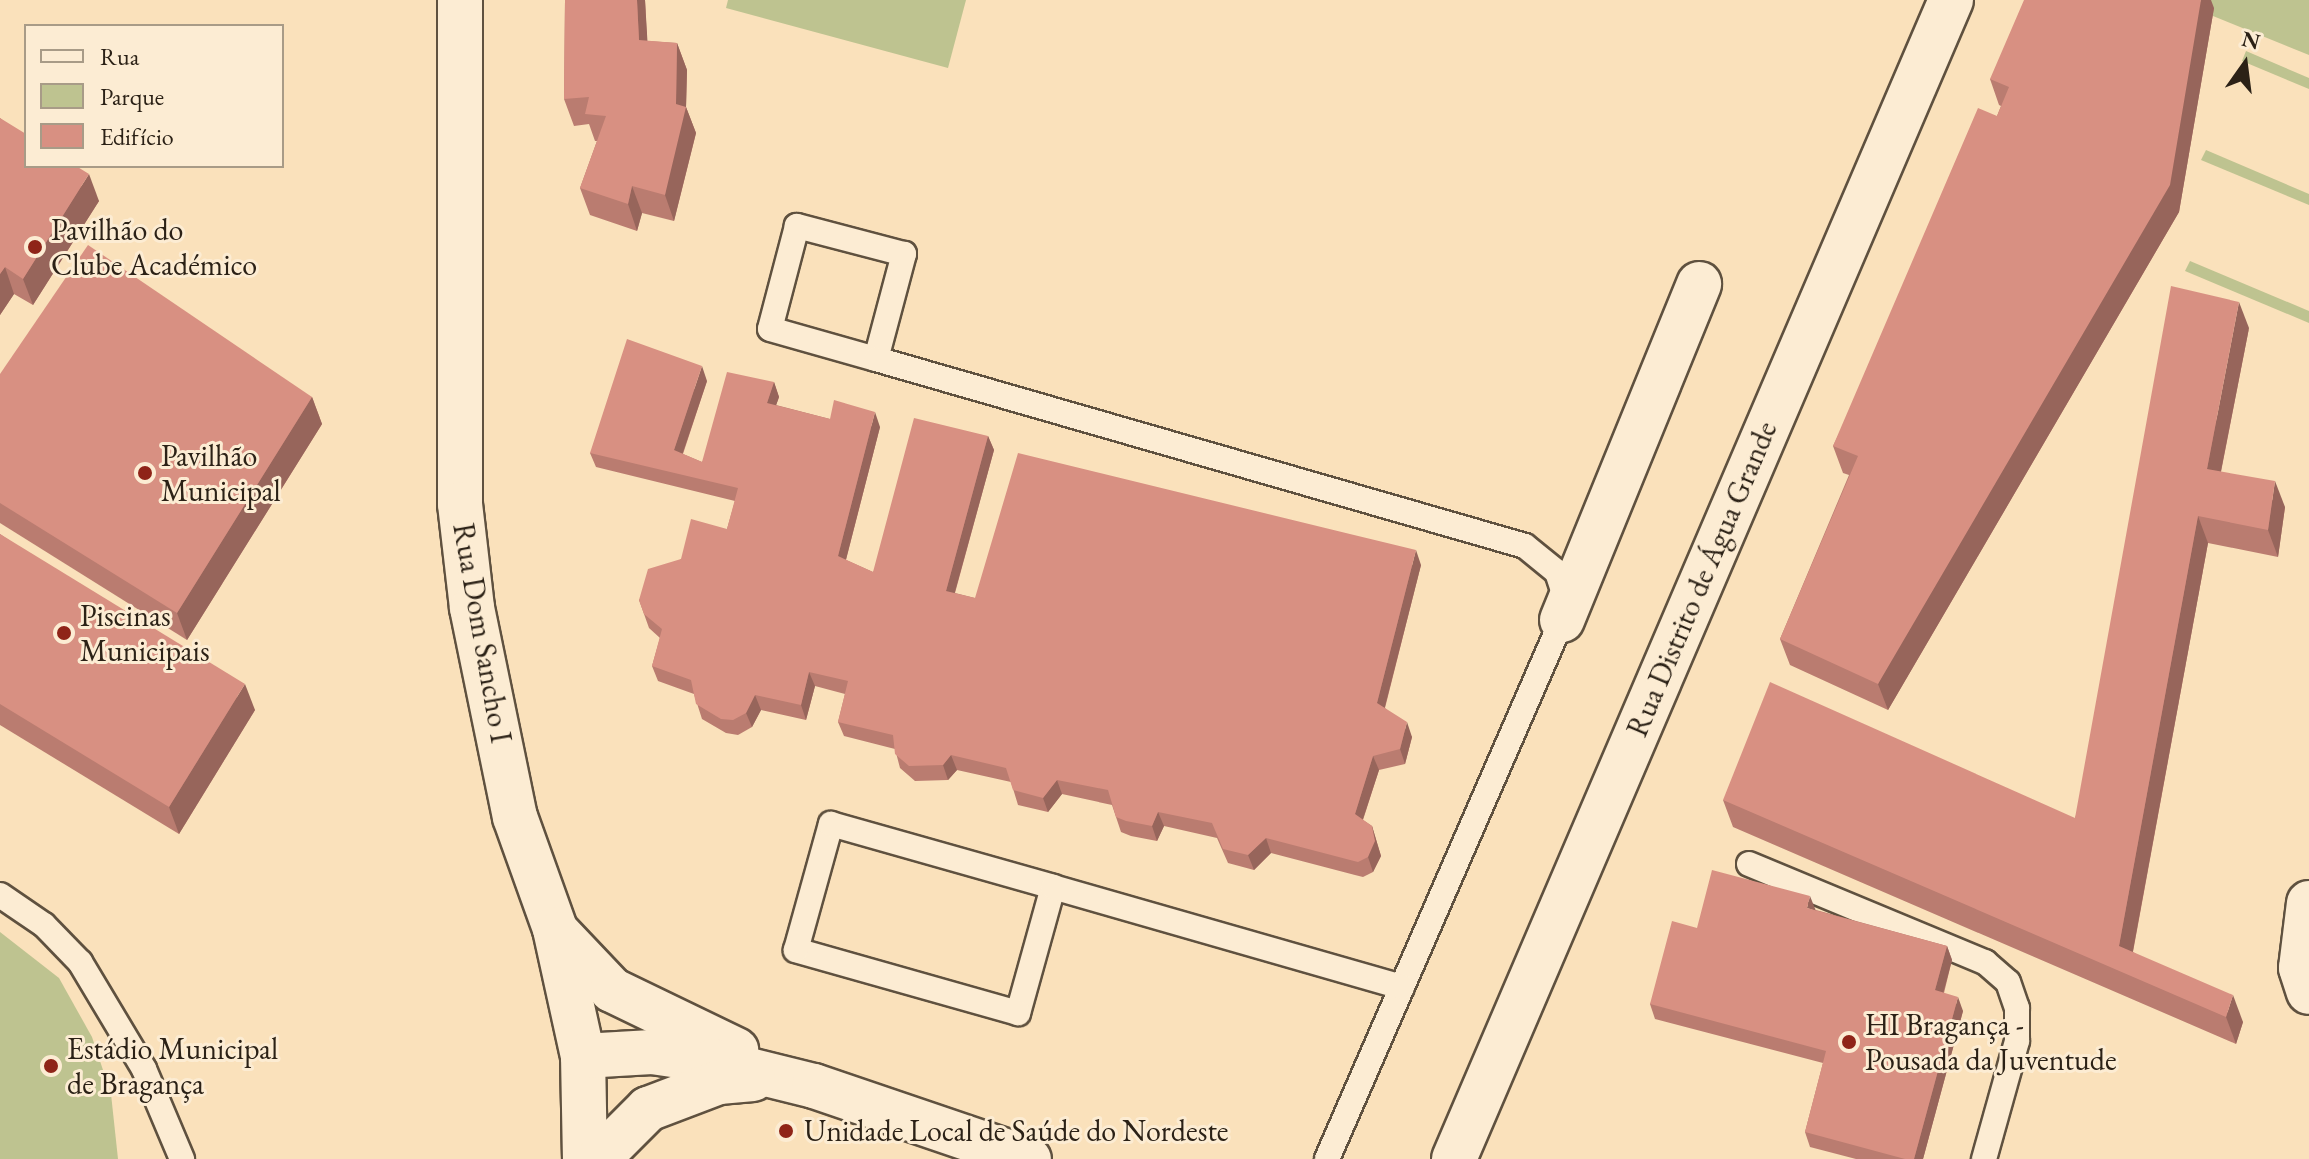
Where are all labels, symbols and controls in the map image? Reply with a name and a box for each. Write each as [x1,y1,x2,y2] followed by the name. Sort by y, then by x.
[24,24,284,168] legend
[2205,24,2285,104] north arrow
[2239,24,2263,56] text: N
[100,41,139,72] text: Rua
[100,81,164,112] text: Parque
[100,121,174,152] text: Edifício
[51,212,257,282] place label: Pavilhão do Clube Académico
[26,238,44,256] marker: Pavilhão do Clube Académico
[1619,416,1785,742] street label: Rua Distrito de Água Grande
[161,438,281,508] place label: Pavilhão Municipal
[136,464,154,482] marker: Pavilhão Municipal
[445,520,519,746] street label: Rua Dom Sancho I
[80,598,210,668] place label: Piscinas Municipais
[55,624,73,642] marker: Piscinas Municipais
[1865,1007,2117,1078] place label: HI Bragança - Pousada da Juventude
[67,1031,278,1102] place label: Estádio Municipal de Bragança
[1840,1033,1858,1051] marker: HI Bragança - Pousada da Juventude
[42,1057,60,1075] marker: Estádio Municipal de Bragança
[804,1113,1228,1149] place label: Unidade Local de Saúde do Nordeste
[775,1120,797,1142] marker: Unidade Local de Saúde do Nordeste

